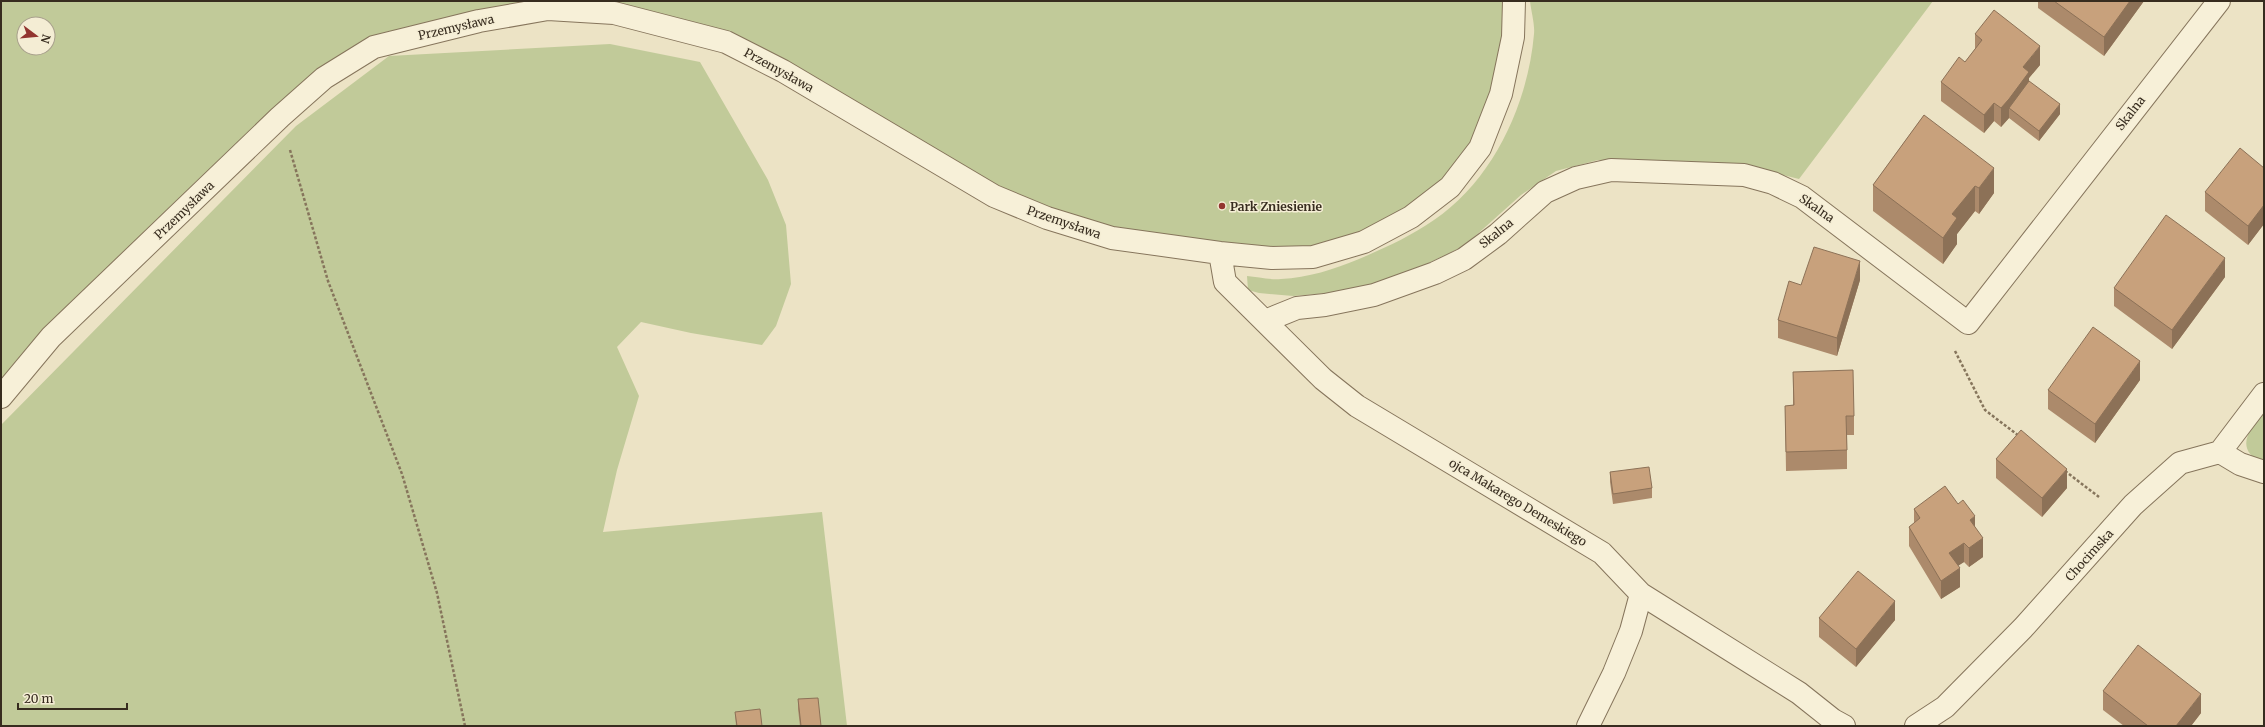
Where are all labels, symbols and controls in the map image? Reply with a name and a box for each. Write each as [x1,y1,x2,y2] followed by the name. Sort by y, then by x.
[417,11,496,43] street label: Przemysława
[16,16,56,56] north arrow
[38,33,54,45] text: N
[742,45,817,96] street label: Przemysława
[2112,92,2148,133] street label: Skalna
[151,177,217,242] street label: Przemysława
[1797,191,1838,226] street label: Skalna
[1230,199,1323,214] place label: Park Zniesienie
[1217,201,1227,211] marker: Park Zniesienie
[1025,202,1104,242] street label: Przemysława
[1476,214,1516,251] street label: Skalna
[1446,455,1590,549] street label: ojca Makarego Demeskiego
[2062,526,2117,584] street label: Chocimska
[18,685,127,711] scale bar
[24,691,53,706] text: 20 m

